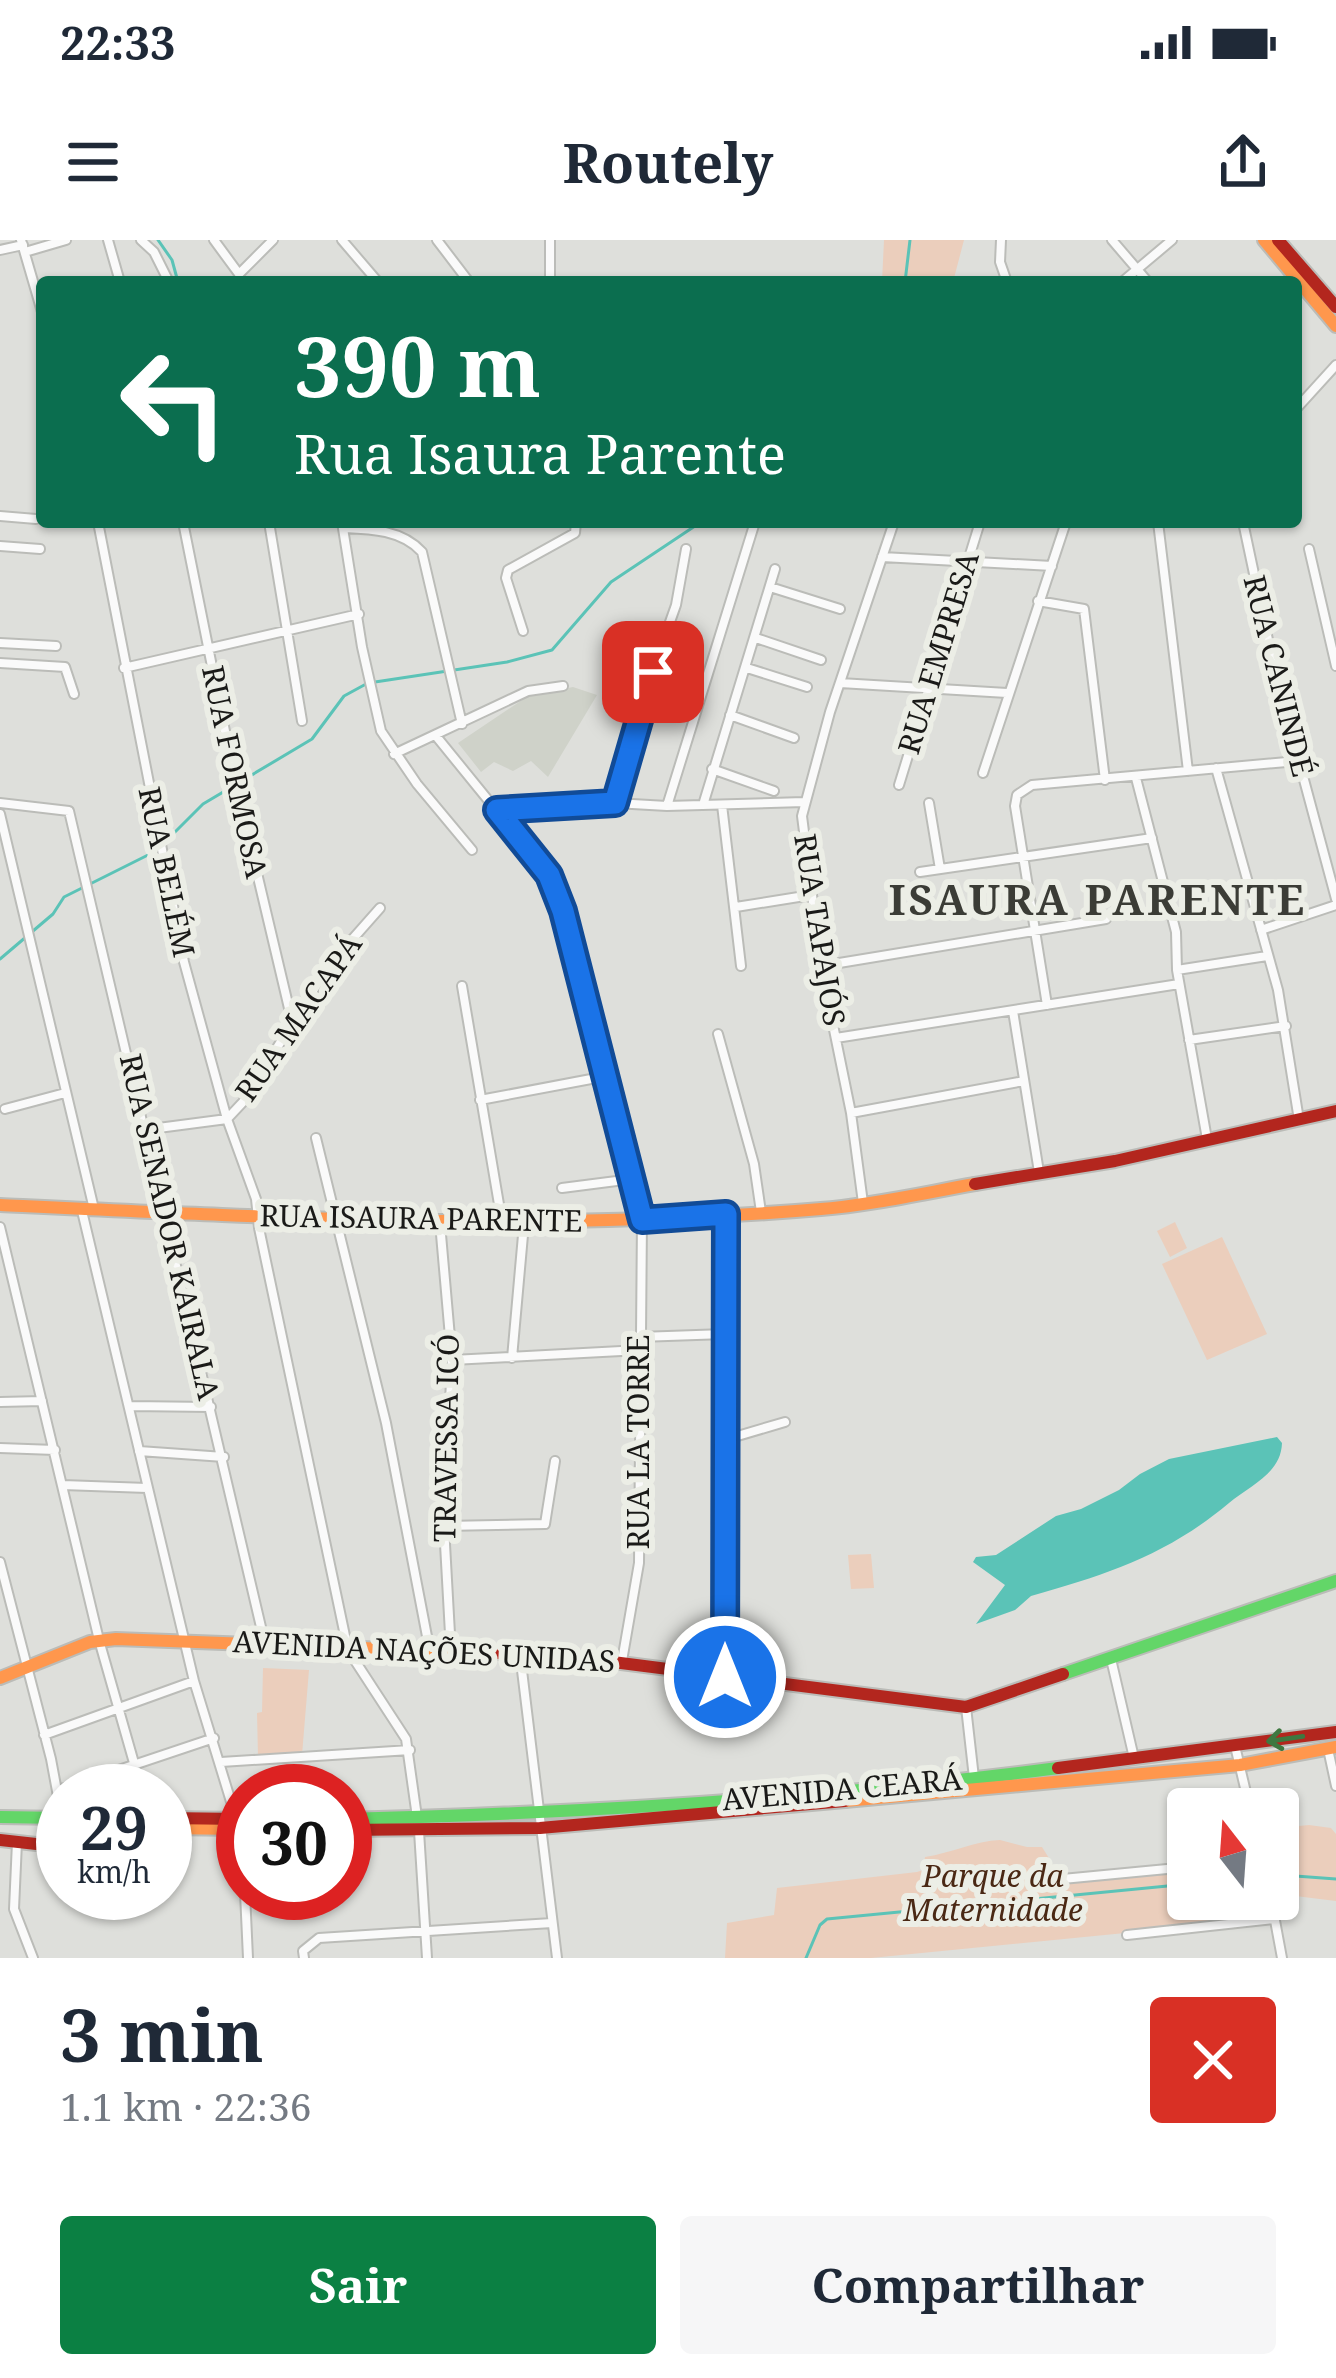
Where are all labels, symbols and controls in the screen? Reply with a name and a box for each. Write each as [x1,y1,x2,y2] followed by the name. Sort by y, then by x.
[60,12,175,73] text: 22:33
[563,125,773,199] text: Routely
[60,129,126,195] icon: menu
[1210,129,1276,195] icon: share
[294,307,541,422] text: 390 m
[96,324,252,480] icon: left
[294,416,786,490] text: Rua Isaura Parente
[887,546,988,759] street label: RUA EMPRESA
[1235,571,1324,781] street label: RUA CANINDÉ
[602,621,704,723] pin
[620,639,686,705] icon: arrive
[193,662,278,882] street label: RUA FORMOSA
[129,783,206,961] street label: RUA BELÉM
[785,831,856,1029] street label: RUA TAPAJÓS
[889,870,1307,927] district label: ISAURA PARENTE
[225,925,371,1109] street label: RUA MACAPÁ
[111,1050,230,1404] street label: RUA SENADOR KAIRALA
[259,1194,583,1241] street label: RUA ISAURA PARENTE
[423,1333,468,1543] street label: TRAVESSA ICÓ
[617,1335,658,1549] street label: RUA LA TORRE
[662,1614,788,1740] position arrow
[232,1620,616,1681] street label: AVENIDA NAÇÕES UNIDAS
[1267,1728,1306,1751] one-way arrow
[720,1758,964,1819] street label: AVENIDA CEARÁ
[216,1764,372,1920] speed limit sign: 30
[80,1786,148,1868] text: 29
[1167,1788,1299,1920] north arrow
[1167,1788,1299,1920] map controls
[77,1851,151,1892] text: km/h
[902,1855,1083,1930] park label: Parque da Maternidade
[60,1985,264,2083] text: 3 min
[1150,1997,1276,2123] button: close
[60,2079,312,2132] text: 1.1 km · 22:36
[60,2216,656,2354] button: Sair
[680,2216,1276,2354] button: Compartilhar

